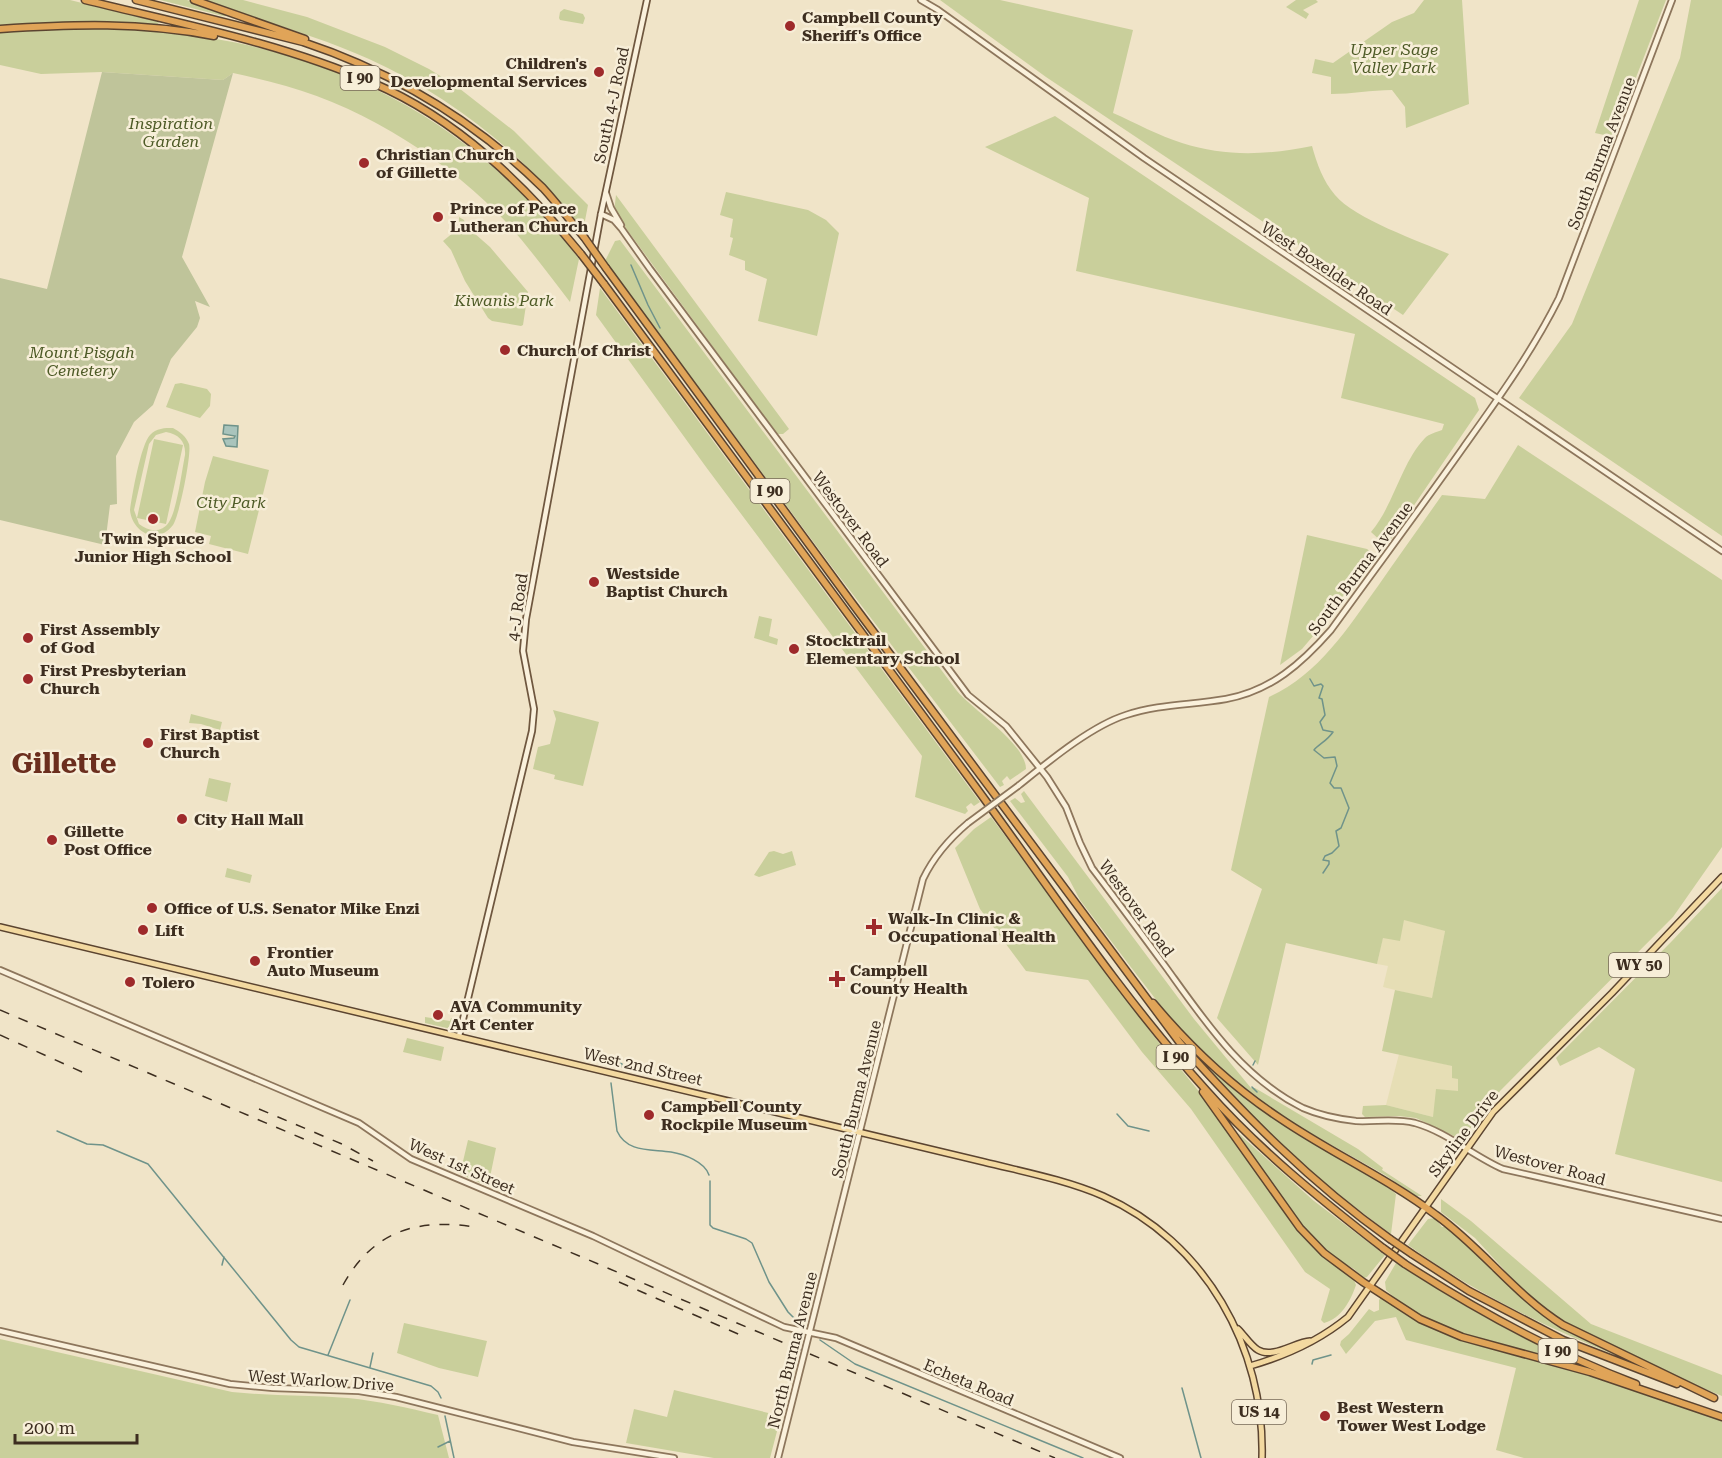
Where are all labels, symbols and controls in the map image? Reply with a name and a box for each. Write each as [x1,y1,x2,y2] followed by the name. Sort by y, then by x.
[802,8,943,45] place label: Campbell County Sheriff's Office
[783,19,797,33] marker: Campbell County Sheriff's Office
[1350,40,1438,77] park label: Upper Sage Valley Park
[590,45,633,165] street label: South 4-J Road
[391,54,587,91] place label: Children's Developmental Services
[592,65,606,79] marker: Children's Developmental Services
[340,66,380,90] road number: I 90
[1564,74,1639,232] street label: South Burma Avenue
[128,114,213,151] park label: Inspiration Garden
[376,145,515,182] place label: Christian Church of Gillette
[357,156,371,170] marker: Christian Church of Gillette
[450,199,588,236] place label: Prince of Peace Lutheran Church
[431,210,445,224] marker: Prince of Peace Lutheran Church
[1258,218,1396,319] street label: West Boxelder Road
[453,291,554,310] park label: Kiwanis Park
[517,341,652,360] place label: Church of Christ
[28,343,135,380] park label: Mount Pisgah Cemetery
[498,343,512,357] marker: Church of Christ
[808,468,893,571] street label: Westover Road
[750,479,790,503] road number: I 90
[196,493,266,512] park label: City Park
[1304,498,1417,639] street label: South Burma Avenue
[146,512,160,526] marker: Twin Spruce Junior High School
[74,529,232,566] place label: Twin Spruce Junior High School
[606,564,728,601] place label: Westside Baptist Church
[503,572,532,642] street label: 4-J Road
[587,575,601,589] marker: Westside Baptist Church
[40,620,160,657] place label: First Assembly of God
[21,631,35,645] marker: First Assembly of God
[806,631,961,668] place label: Stocktrail Elementary School
[787,642,801,656] marker: Stocktrail Elementary School
[40,661,187,698] place label: First Presbyterian Church
[21,672,35,686] marker: First Presbyterian Church
[160,725,260,762] place label: First Baptist Church
[141,736,155,750] marker: First Baptist Church
[12,747,116,780] district label: Gillette
[194,810,304,829] place label: City Hall Mall
[175,812,189,826] marker: City Hall Mall
[64,822,152,859] place label: Gillette Post Office
[45,833,59,847] marker: Gillette Post Office
[1095,856,1178,960] street label: Westover Road
[164,899,420,918] place label: Office of U.S. Senator Mike Enzi
[145,901,159,915] marker: Office of U.S. Senator Mike Enzi
[888,909,1056,946] place label: Walk-In Clinic & Occupational Health
[865,918,883,936] marker: Walk-In Clinic & Occupational Health
[155,921,185,940] place label: Lift
[136,923,150,937] marker: Lift
[267,943,380,980] place label: Frontier Auto Museum
[1609,953,1669,977] road number: WY 50
[248,954,262,968] marker: Frontier Auto Museum
[850,961,968,998] place label: Campbell County Health
[828,970,846,988] marker: Campbell County Health
[142,973,195,992] place label: Tolero
[123,975,137,989] marker: Tolero
[450,997,582,1034] place label: AVA Community Art Center
[431,1008,445,1022] marker: AVA Community Art Center
[828,1018,885,1180] street label: South Burma Avenue
[582,1044,704,1089] street label: West 2nd Street
[1156,1045,1196,1069] road number: I 90
[1424,1086,1503,1181] street label: Skyline Drive
[661,1097,808,1134] place label: Campbell County Rockpile Museum
[642,1108,656,1122] marker: Campbell County Rockpile Museum
[406,1135,518,1198] street label: West 1st Street
[1492,1141,1608,1190] street label: Westover Road
[764,1269,821,1431] street label: North Burma Avenue
[1538,1339,1578,1363] road number: I 90
[921,1355,1017,1410] street label: Echeta Road
[247,1366,395,1395] street label: West Warlow Drive
[1337,1398,1486,1435] place label: Best Western Tower West Lodge
[1232,1400,1286,1424] road number: US 14
[15,1407,136,1445] scale bar
[1318,1409,1332,1423] marker: Best Western Tower West Lodge
[24,1417,75,1438] text: 200 m

